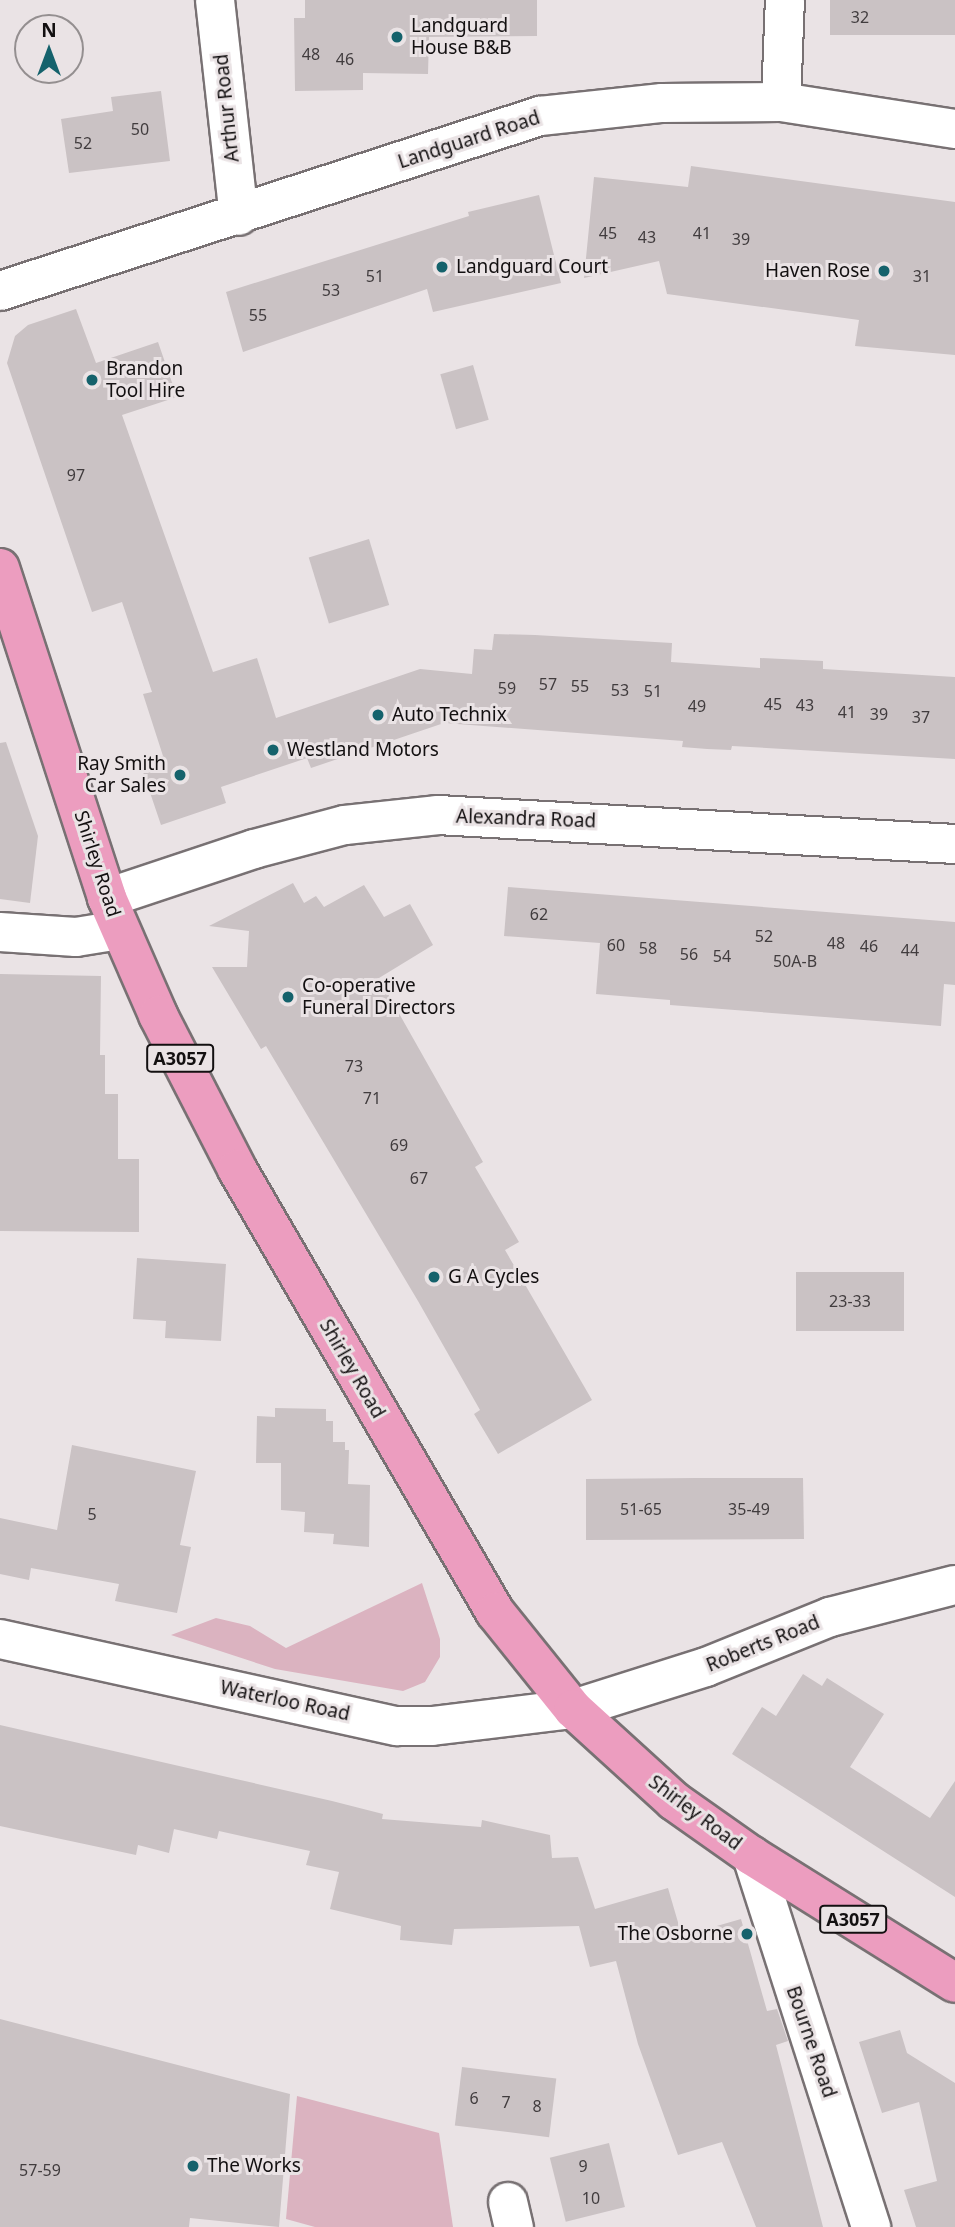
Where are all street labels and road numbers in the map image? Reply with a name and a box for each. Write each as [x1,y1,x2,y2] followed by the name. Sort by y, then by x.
[210,53,244,163] street label: Arthur Road
[395,106,543,174] street label: Landguard Road
[456,805,596,833] street label: Alexandra Road
[69,808,125,920] street label: Shirley Road
[145,1044,215,1072] road number: A3057
[315,1315,389,1423] street label: Shirley Road
[703,1611,823,1677] street label: Roberts Road
[218,1676,352,1726] street label: Waterloo Road
[644,1771,746,1855] street label: Shirley Road
[818,1905,888,1934] road number: A3057
[781,1983,841,2101] street label: Bourne Road

